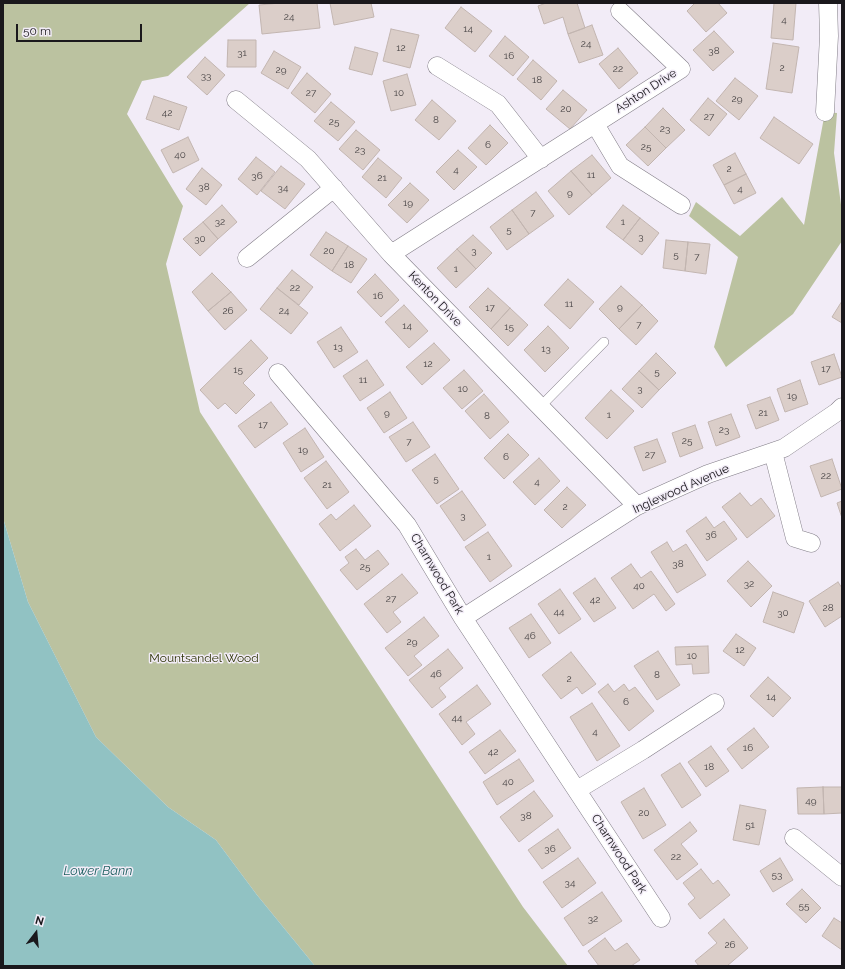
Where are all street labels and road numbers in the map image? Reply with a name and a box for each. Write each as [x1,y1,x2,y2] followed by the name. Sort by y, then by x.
[613,66,679,116] street label: Ashton Drive
[405,268,465,330] street label: Kenton Drive
[631,461,731,517] street label: Inglewood Avenue
[407,531,467,617] street label: Charnwood Park
[588,812,650,896] street label: Charnwood Park

